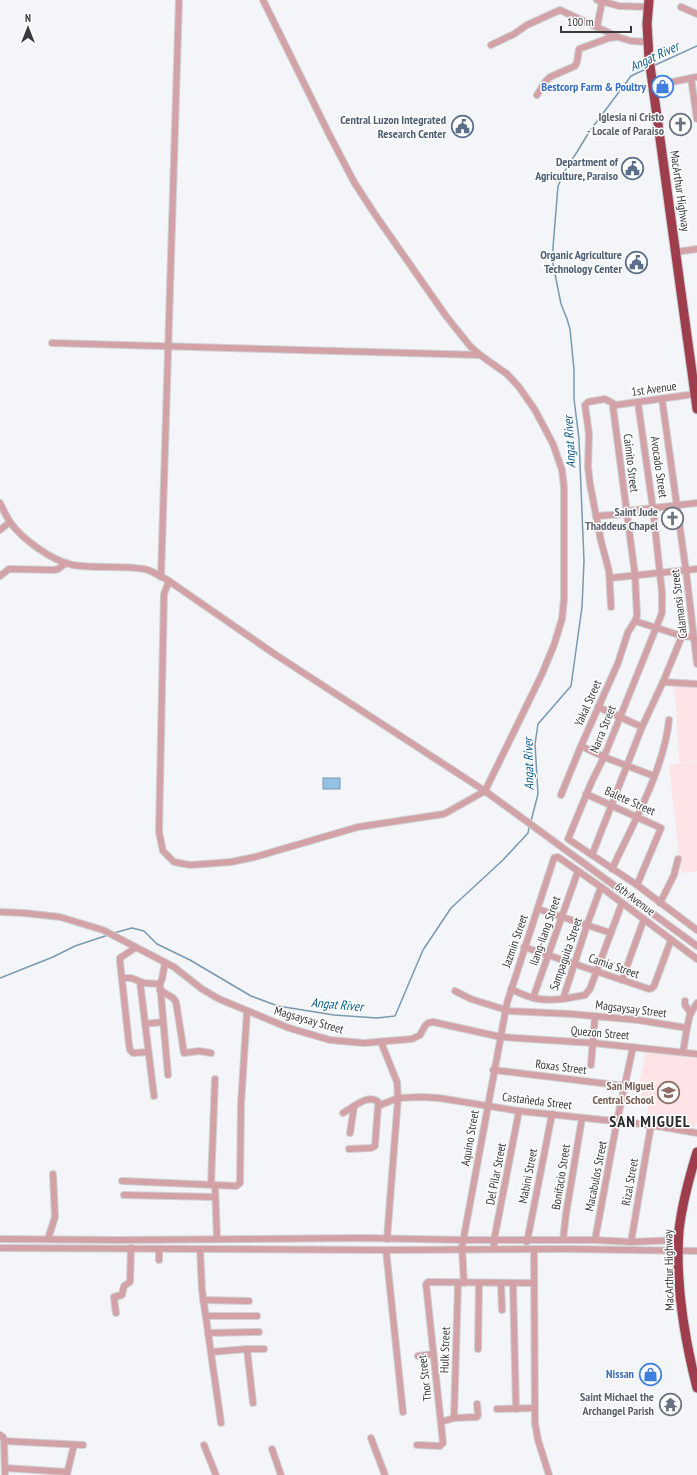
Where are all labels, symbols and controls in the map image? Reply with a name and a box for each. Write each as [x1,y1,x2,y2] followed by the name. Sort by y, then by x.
[8,8,48,48] north arrow
[561,8,631,34] scale bar
[25,11,31,25] text: N
[567,14,594,29] text: 100 m
[627,37,684,75] water label: Angat River
[649,74,675,100] shop icon: Bestcorp Farm & Poultry
[541,79,646,94] place label: Bestcorp Farm & Poultry
[587,109,665,138] place label: Iglesia ni Cristo - Locale of Paraiso
[667,111,693,137] church icon: Iglesia ni Cristo - Locale of Paraiso
[340,112,446,141] place label: Central Luzon Integrated Research Center
[449,114,475,140] public building icon: Central Luzon Integrated Research Center
[667,150,694,233] street label: MacArthur Highway
[534,154,619,183] place label: Department of Agriculture, Paraiso
[620,156,646,182] public building icon: Department of Agriculture, Paraiso
[540,247,622,276] place label: Organic Agriculture Technology Center
[624,249,650,275] public building icon: Organic Agriculture Technology Center
[630,378,677,399] street label: 1st Avenue
[560,413,579,468] water label: Angat River
[620,433,643,494] street label: Caimito Street
[648,435,671,499] street label: Avocado Street
[585,504,658,533] place label: Saint Jude Thaddeus Chapel
[660,506,686,532] church icon: Saint Jude Thaddeus Chapel
[667,568,690,640] street label: Calamansi Street
[571,677,605,728] street label: Yakal Street
[586,702,619,755] street label: Narra Street
[520,735,537,790] water label: Angat River
[603,783,658,819] street label: Balete Street
[612,879,658,919] street label: 6th Avenue
[526,893,564,968] street label: Ilang-Ilang Street
[498,912,531,970] street label: Jazmin Street
[546,915,585,992] street label: Sampaguita Street
[587,950,642,981] street label: Camia Street
[310,994,366,1015] water label: Angat River
[595,997,668,1020] street label: Magsaysay Street
[273,1002,346,1037] street label: Magsaysay Street
[570,1022,631,1043] street label: Quezon Street
[535,1056,588,1077] street label: Roxas Street
[593,1078,654,1107] place label: San Miguel Central School
[656,1080,682,1106] school or university icon: San Miguel Central School
[501,1089,573,1112] street label: Castañeda Street
[457,1108,482,1167] street label: Aquino Street
[609,1111,691,1131] district label: SAN MIGUEL
[581,1139,610,1212] street label: Macabulos Street
[482,1141,509,1206] street label: Del Pilar Street
[548,1142,573,1211] street label: Bonifacio Street
[515,1147,540,1205] street label: Mabini Street
[618,1156,641,1207] street label: Rizal Street
[660,1229,677,1311] street label: MacArthur Highway
[436,1326,453,1373] street label: Hulk Street
[414,1353,435,1402] street label: Thor Street
[637,1361,663,1387] shop icon: Nissan
[606,1366,634,1381] place label: Nissan
[580,1389,654,1418] place label: Saint Michael the Archangel Parish
[657,1391,683,1417] temple icon: Saint Michael the Archangel Parish

